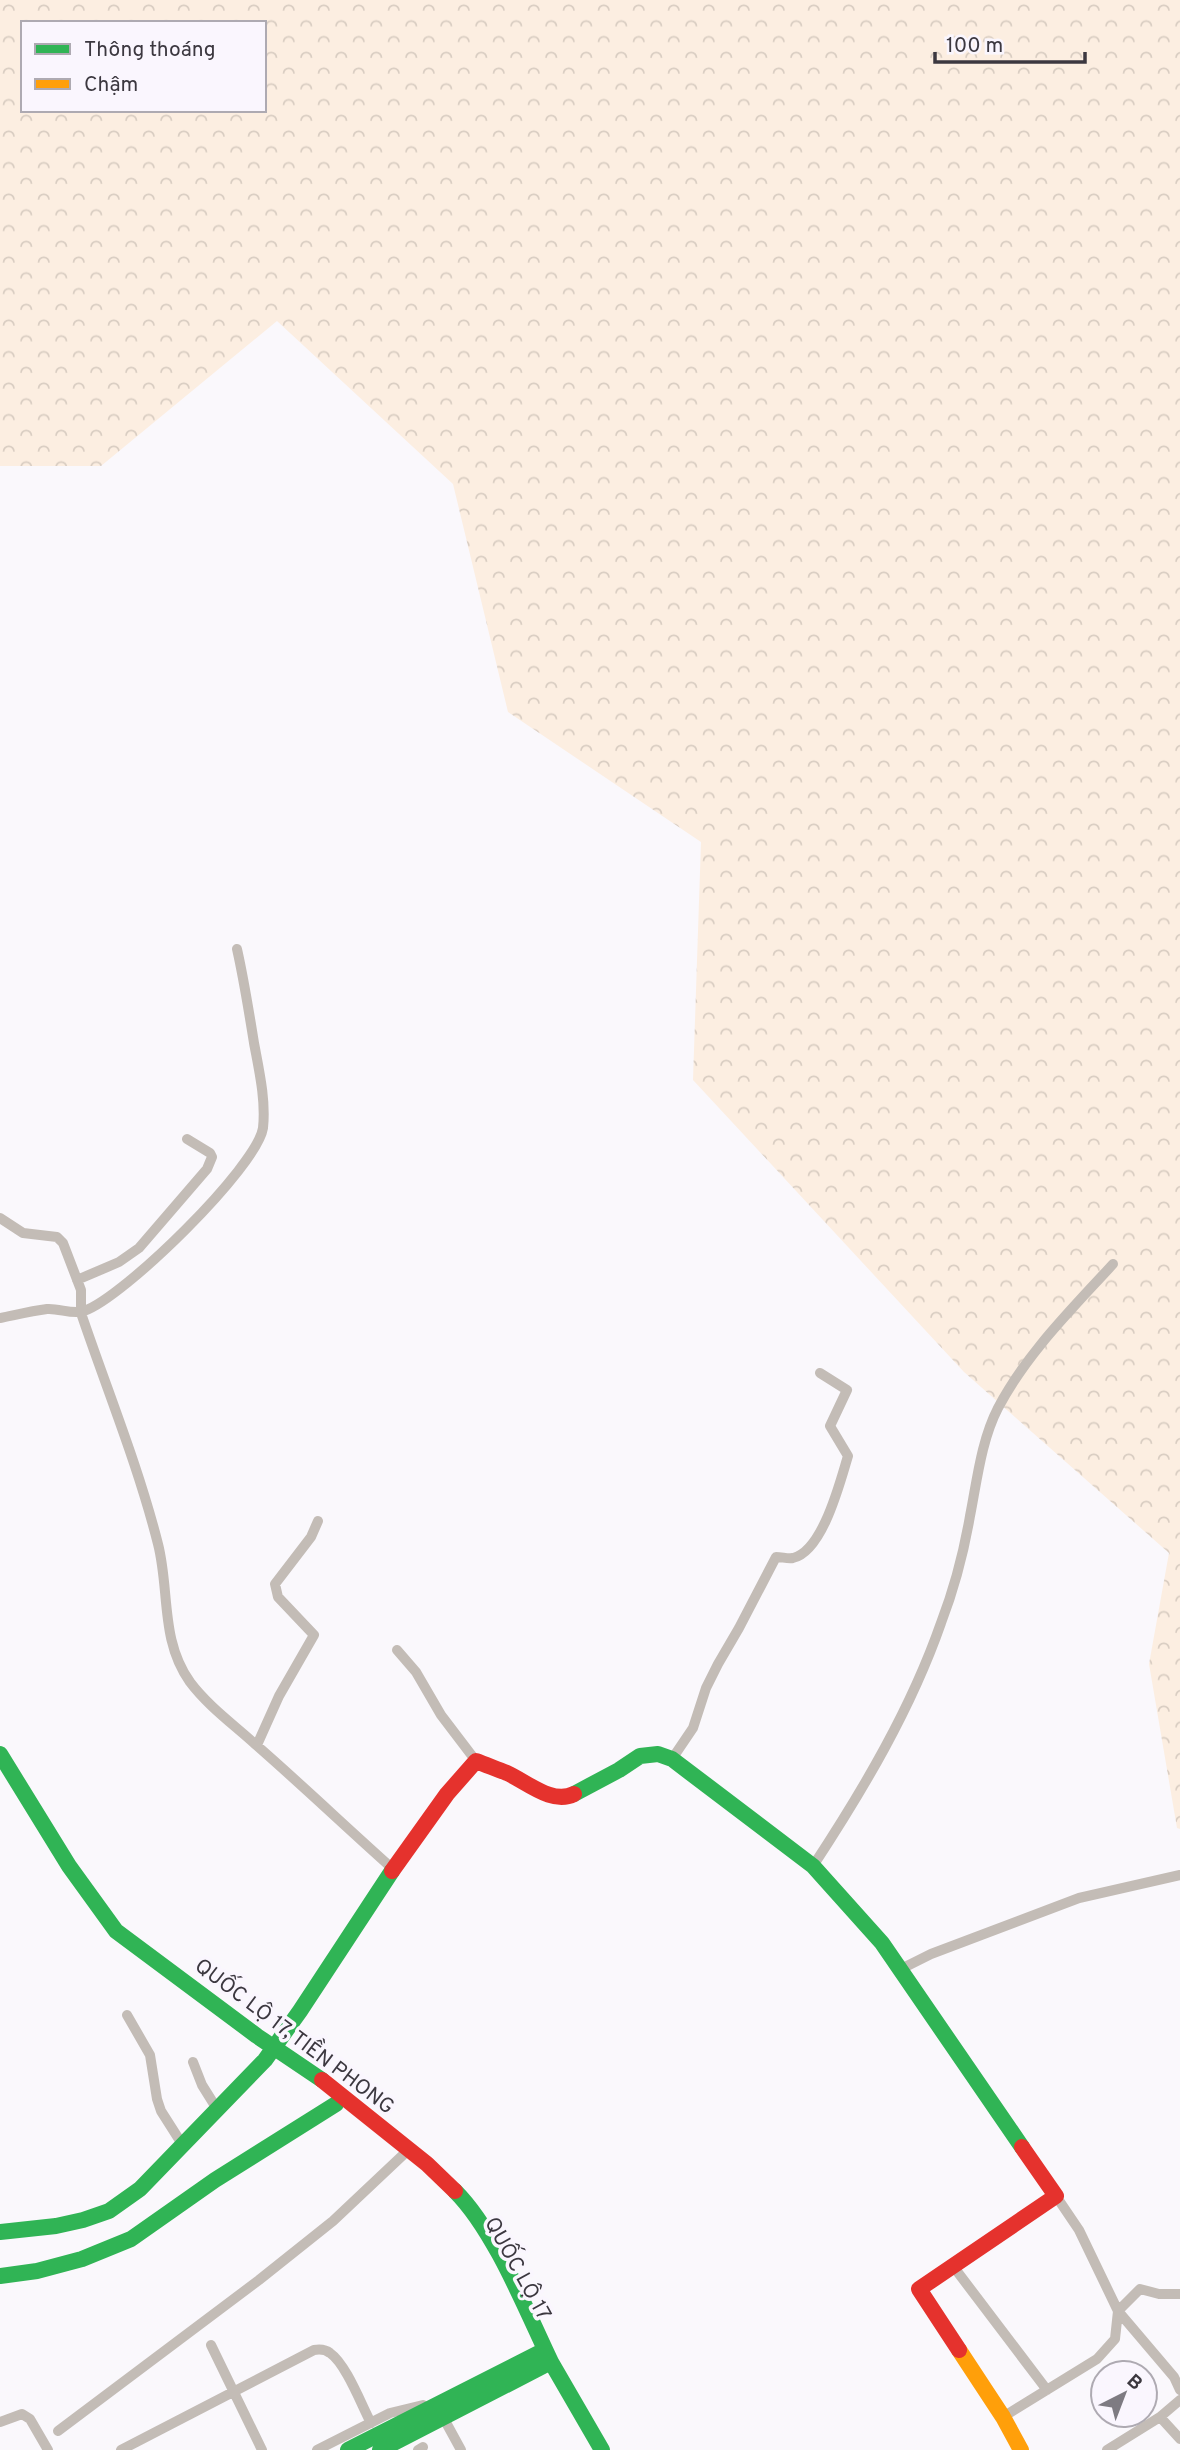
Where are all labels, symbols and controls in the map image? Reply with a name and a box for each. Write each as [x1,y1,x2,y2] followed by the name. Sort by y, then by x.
[21,21,266,112] legend
[935,21,1086,65] scale bar
[946,33,1003,60] text: 100 m
[84,37,216,64] text: Thông thoáng
[84,72,138,99] text: Chậm
[189,1950,402,2121] street label: QUỐC LỘ 17, TIỀN PHONG
[478,2211,560,2325] street label: QUỐC LỘ 17
[1089,2359,1159,2429] north arrow
[1121,2370,1147,2396] text: B

